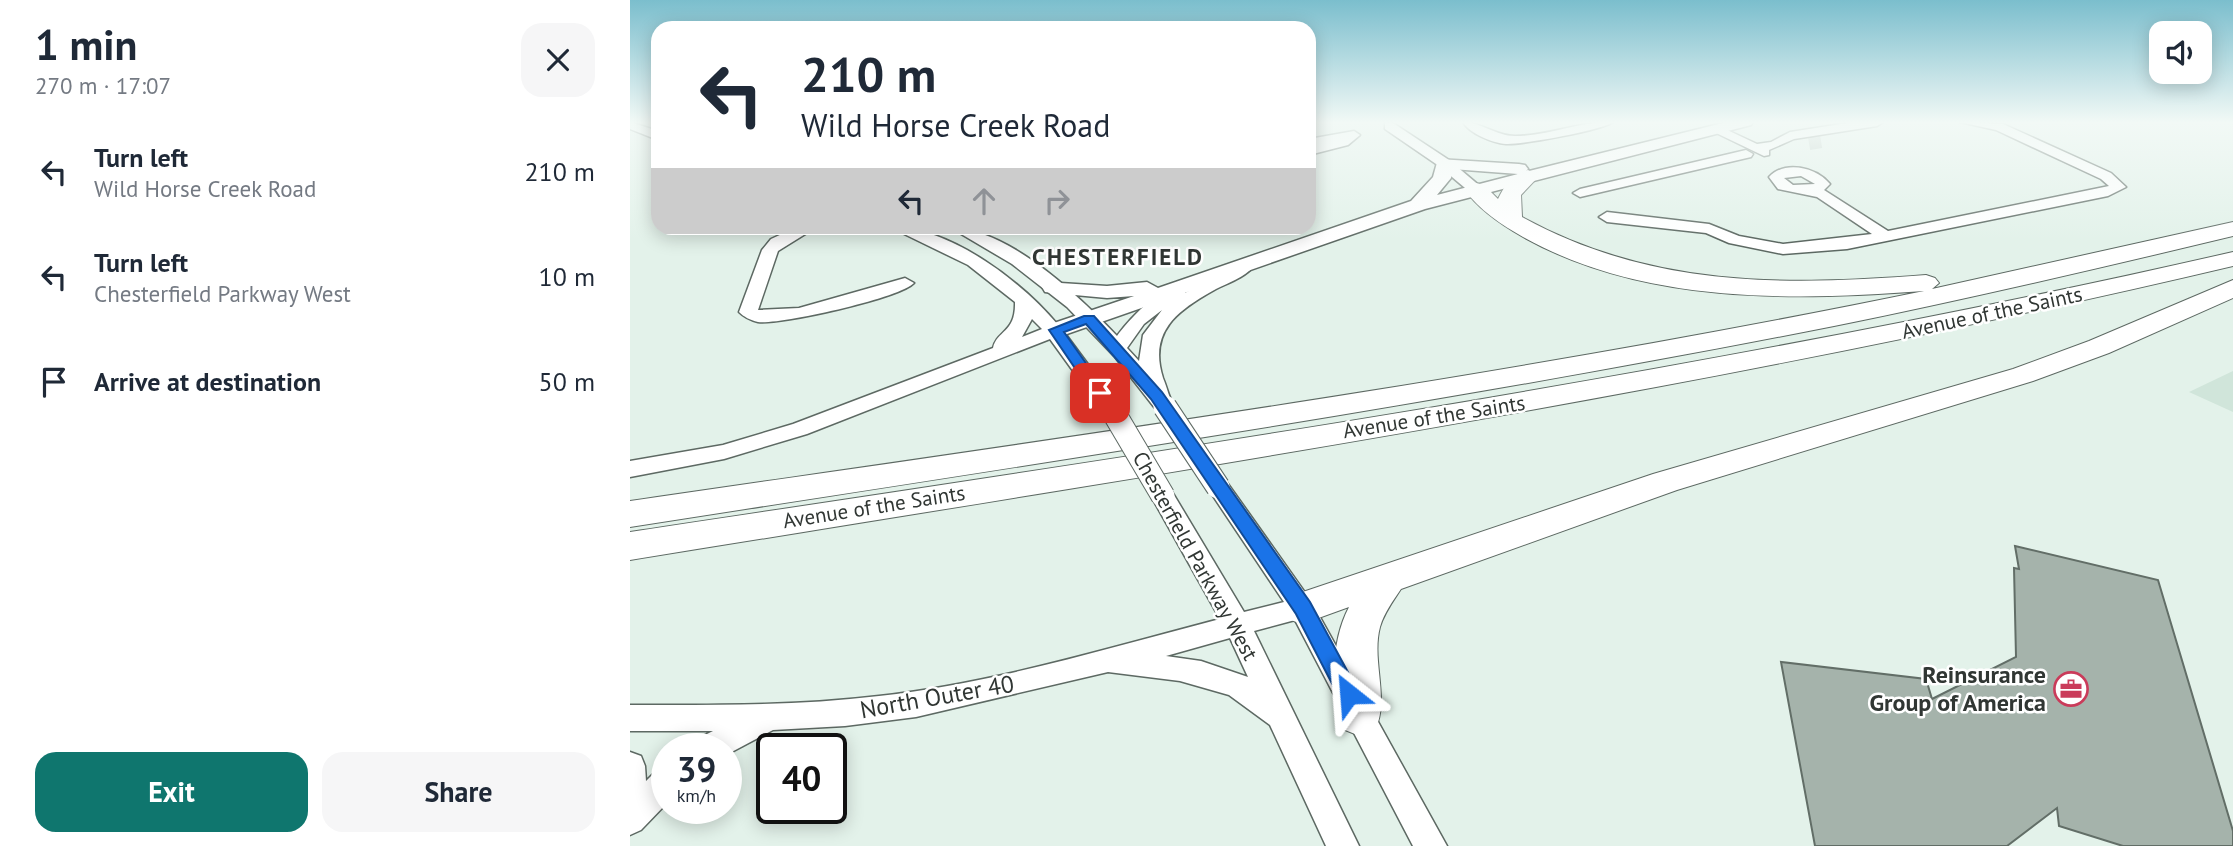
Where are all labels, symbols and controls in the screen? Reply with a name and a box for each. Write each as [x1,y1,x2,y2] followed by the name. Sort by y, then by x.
[35,17,137,72] text: 1 min
[2149,21,2212,84] map controls
[2149,21,2212,84] button: sound
[521,23,595,97] button: close
[801,42,936,106] text: 210 m
[686,49,777,140] icon: left
[35,71,171,100] text: 270 m · 17:07
[801,104,1110,146] text: Wild Horse Creek Road
[94,141,188,174] text: Turn left
[35,153,73,191] icon: left
[524,155,595,188] text: 210 m
[94,174,316,203] text: Wild Horse Creek Road
[892,182,930,220] icon: left
[965,182,1003,220] icon: ahead
[1038,182,1076,220] icon: right
[1032,242,1204,271] district label: CHESTERFIELD
[94,246,188,279] text: Turn left
[35,258,73,296] icon: left
[539,260,595,293] text: 10 m
[94,279,351,308] text: Chesterfield Parkway West
[1899,280,2085,345] street label: Avenue of the Saints
[35,363,73,401] icon: arrive
[1070,363,1130,423] pin
[94,365,321,398] text: Arrive at destination
[539,365,595,398] text: 50 m
[1081,374,1119,412] icon: arrive
[1341,389,1527,444] street label: Avenue of the Saints
[1127,447,1264,665] street label: Chesterfield Parkway West
[781,479,967,534] street label: Avenue of the Saints
[1312,657,1386,731] position arrow
[1870,659,2046,718] place label: Reinsurance Group of America
[858,668,1016,725] street label: North Outer 40
[2052,670,2090,708] office icon: Reinsurance Group of America
[756,733,847,824] speed limit sign: 40
[677,746,716,792] text: 39
[35,752,308,832] button: Exit
[322,752,595,832] button: Share
[677,784,716,807] text: km/h

